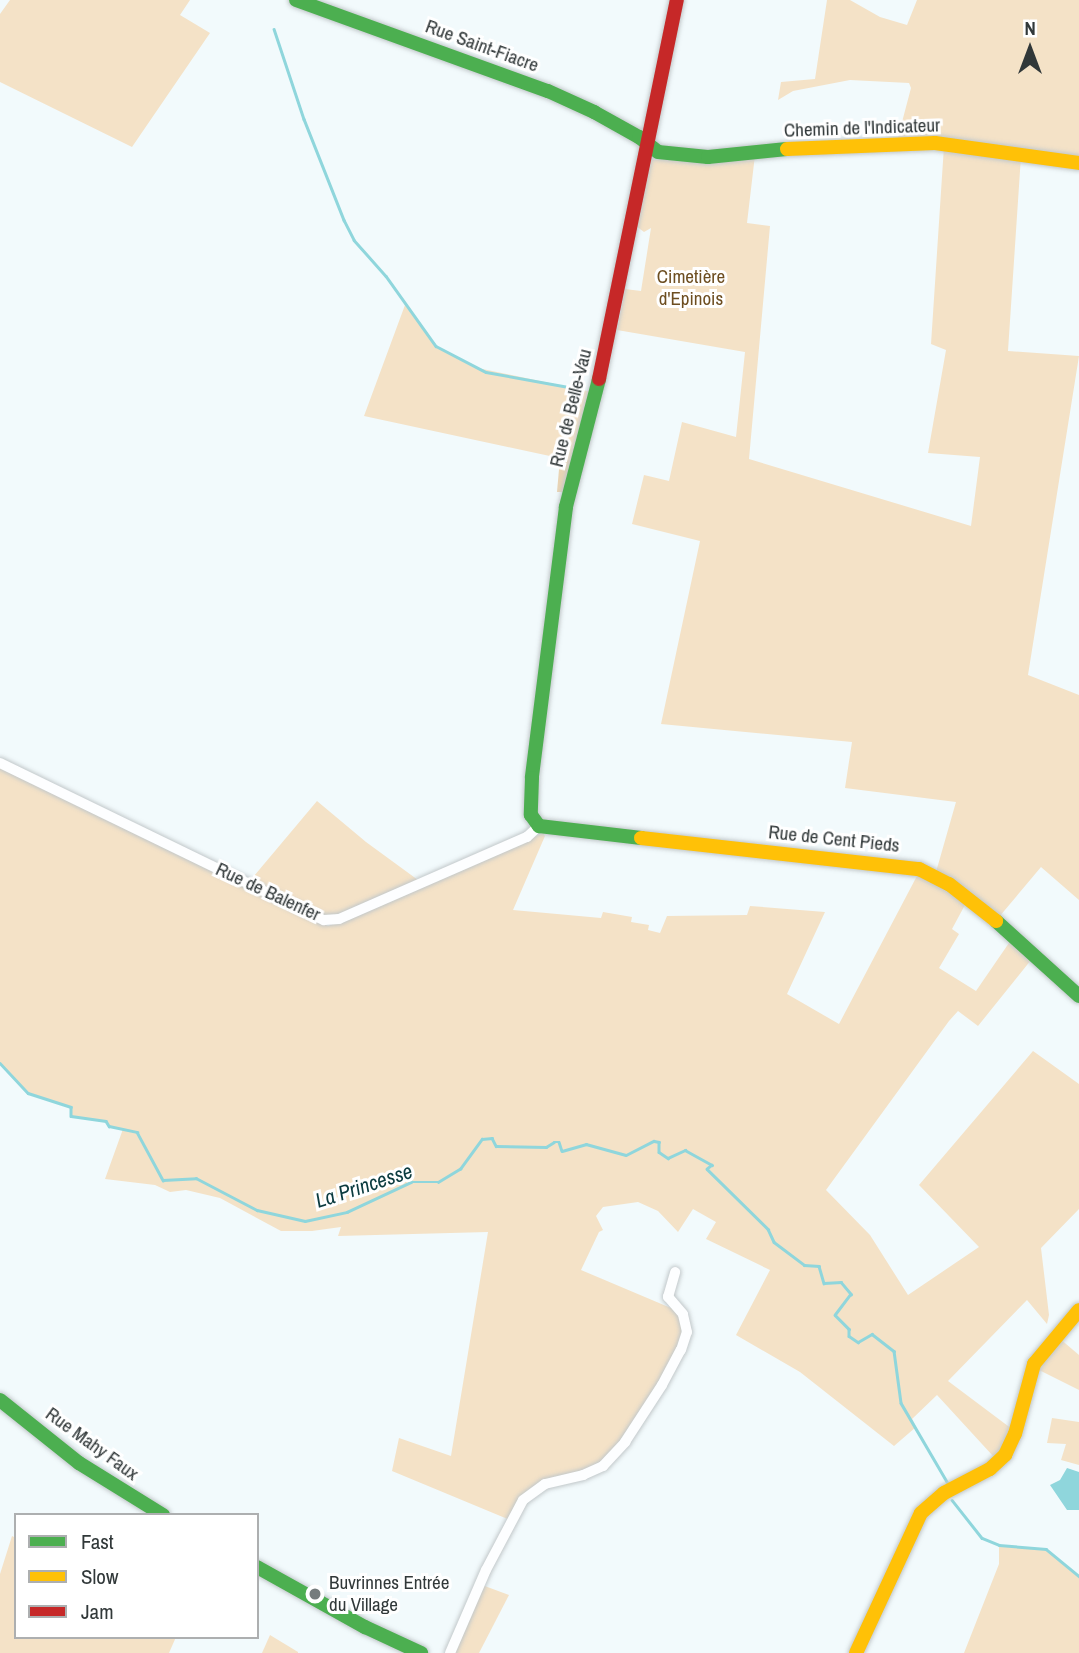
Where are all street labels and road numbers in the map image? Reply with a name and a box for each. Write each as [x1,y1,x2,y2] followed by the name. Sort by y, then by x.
[422,15,542,77] street label: Rue Saint-Fiacre
[784,114,940,142] street label: Chemin de l'Indicateur
[545,347,597,469] street label: Rue de Belle-Vau
[767,821,901,857] street label: Rue de Cent Pieds
[212,858,324,926] street label: Rue de Balenfer
[41,1403,143,1485] street label: Rue Mahy Faux

